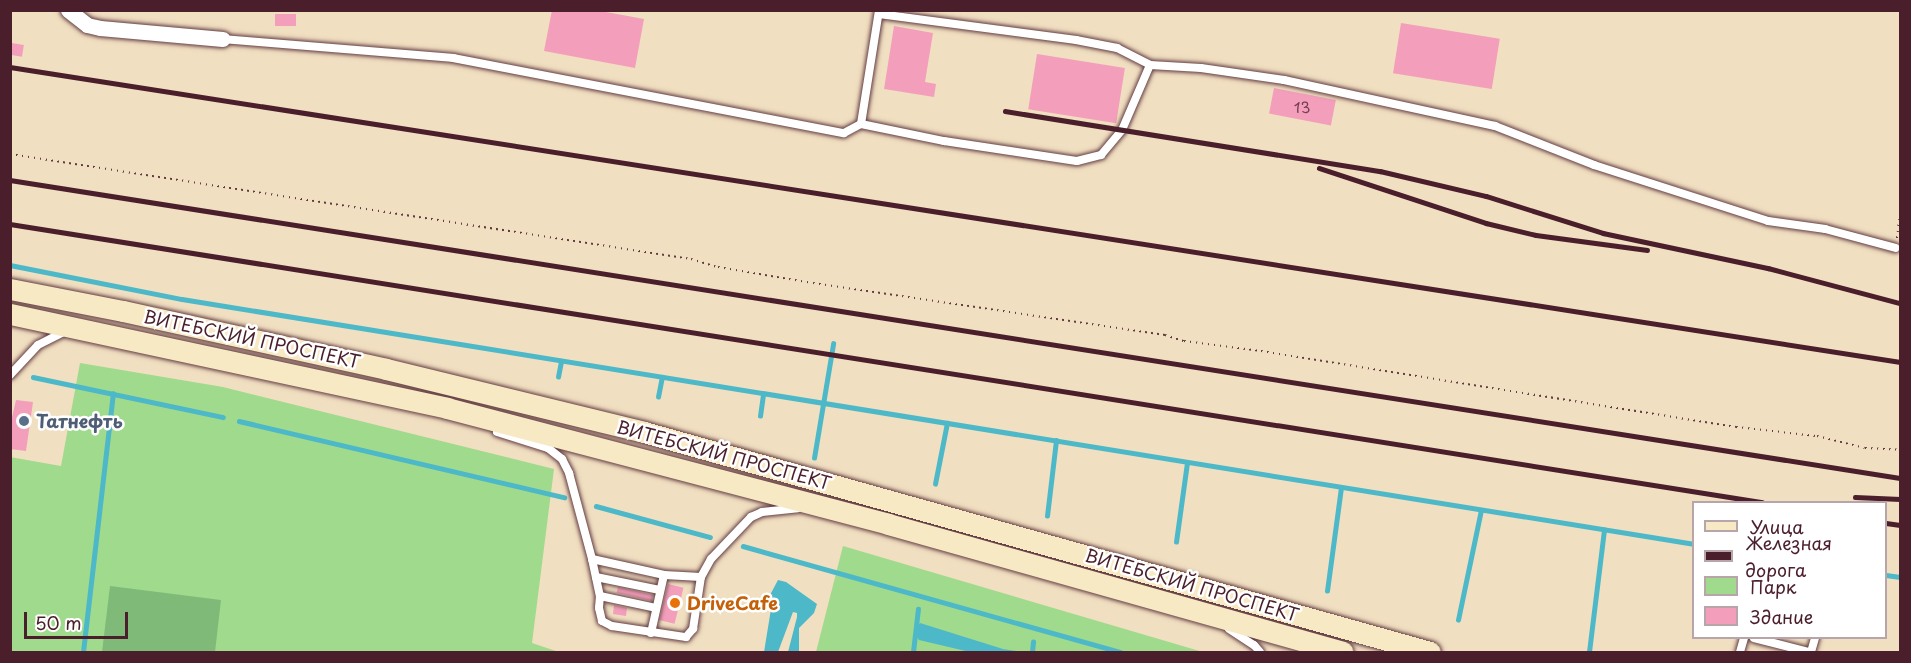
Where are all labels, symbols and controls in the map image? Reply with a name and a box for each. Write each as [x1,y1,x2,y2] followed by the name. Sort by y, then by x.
[1294,98,1310,116] house number: 13
[141,305,363,373] street label: ВИТЕБСКИЙ ПРОСПЕКТ
[36,410,123,432] place label: Татнефть
[17,414,31,428] marker: Татнефть
[614,416,834,494] street label: ВИТЕБСКИЙ ПРОСПЕКТ
[1692,501,1887,639] legend
[1750,513,1804,540] text: Улица
[1745,529,1832,583] text: Железная дорога
[1082,544,1302,626] street label: ВИТЕБСКИЙ ПРОСПЕКТ
[1750,573,1796,600] text: Парк
[687,592,778,614] place label: DriveCafe
[668,596,682,610] marker: DriveCafe
[27,600,130,638] scale bar
[1750,603,1813,630] text: Здание
[35,609,82,636] text: 50 m

